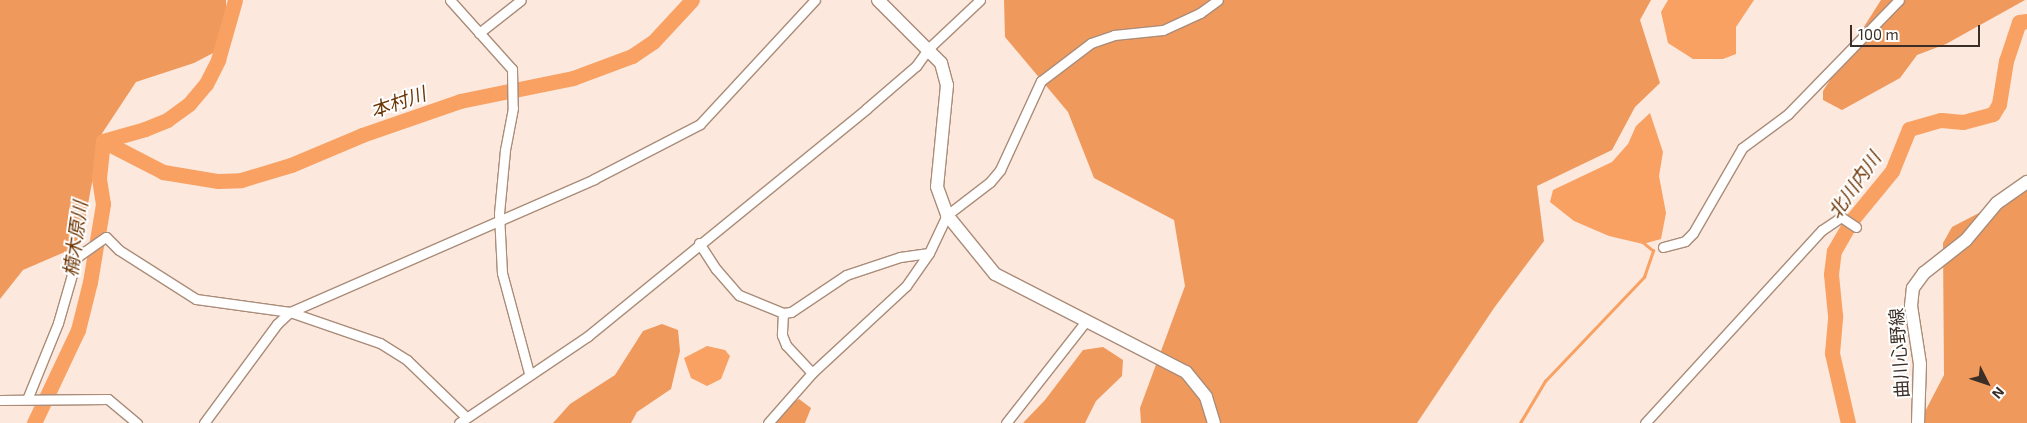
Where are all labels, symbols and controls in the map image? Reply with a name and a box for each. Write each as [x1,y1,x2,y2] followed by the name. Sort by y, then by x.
[1852,15,1982,47] scale bar
[1858,25,1899,43] text: 100 m
[367,82,429,122] water label: 本村川
[1823,147,1885,223] water label: 北川内川
[58,200,92,278] water label: 楠木原川
[1885,307,1913,399] street label: 曲川心野線
[1962,358,2012,408] north arrow
[1989,384,2008,403] text: N

